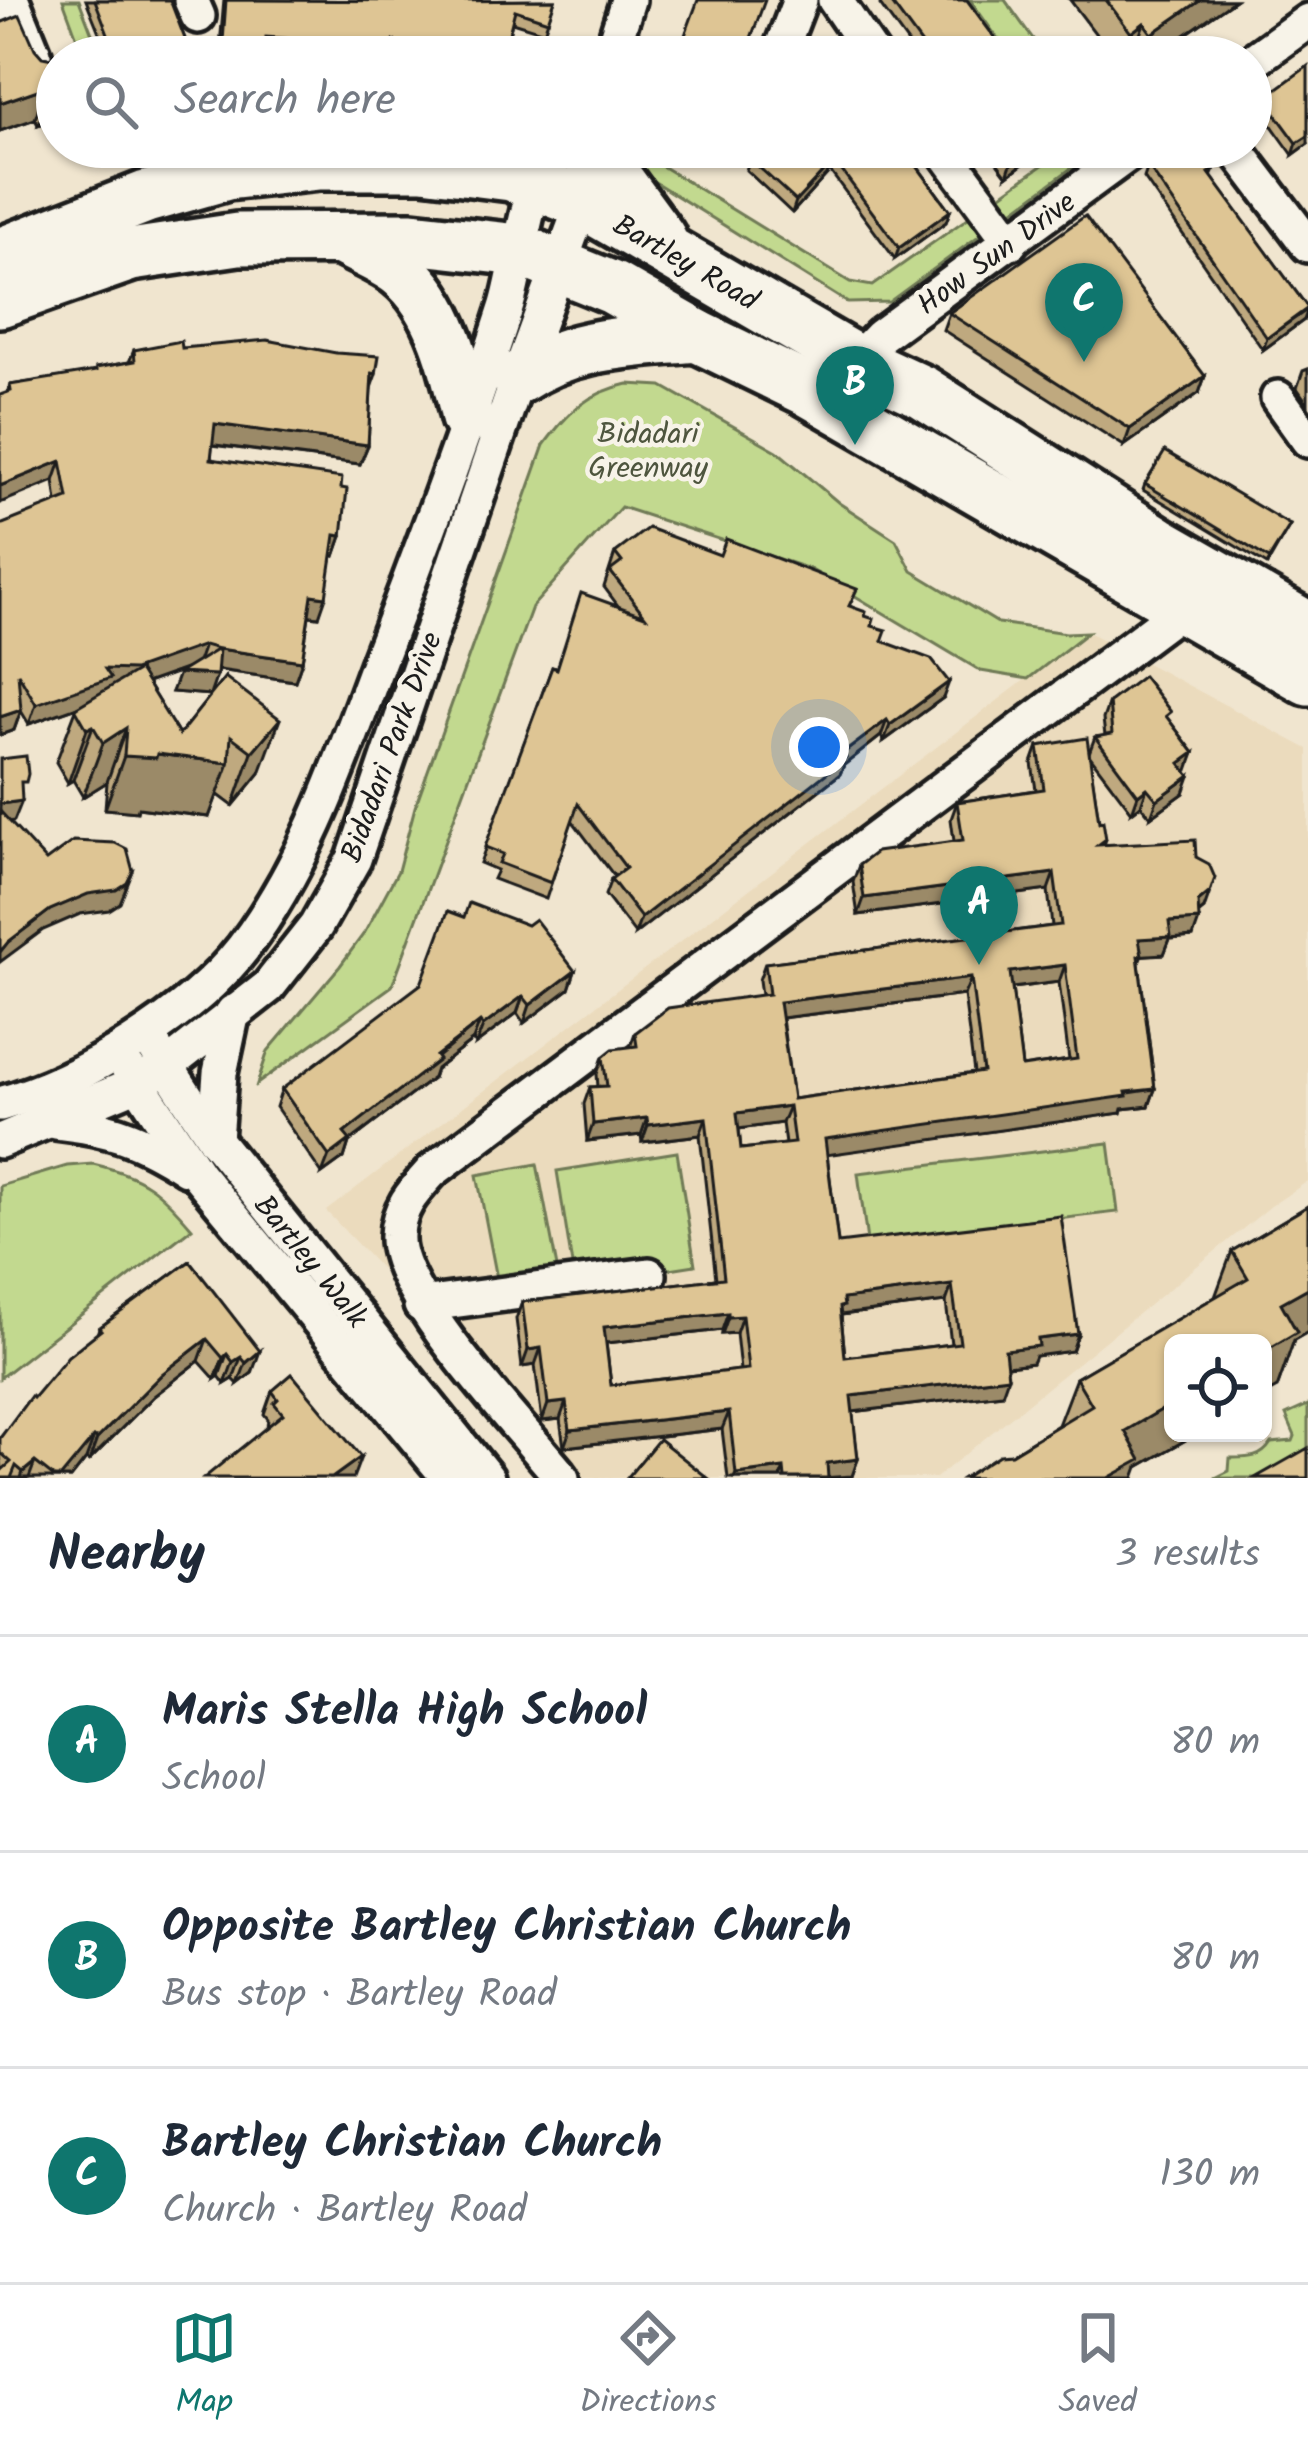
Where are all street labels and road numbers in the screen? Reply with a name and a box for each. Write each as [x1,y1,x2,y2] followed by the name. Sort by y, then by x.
[907,180,1087,329] street label: How Sun Drive
[603,202,768,325] street label: Bartley Road
[329,626,457,870] street label: Bidadari Park Drive
[240,1185,379,1340] street label: Bartley Walk

